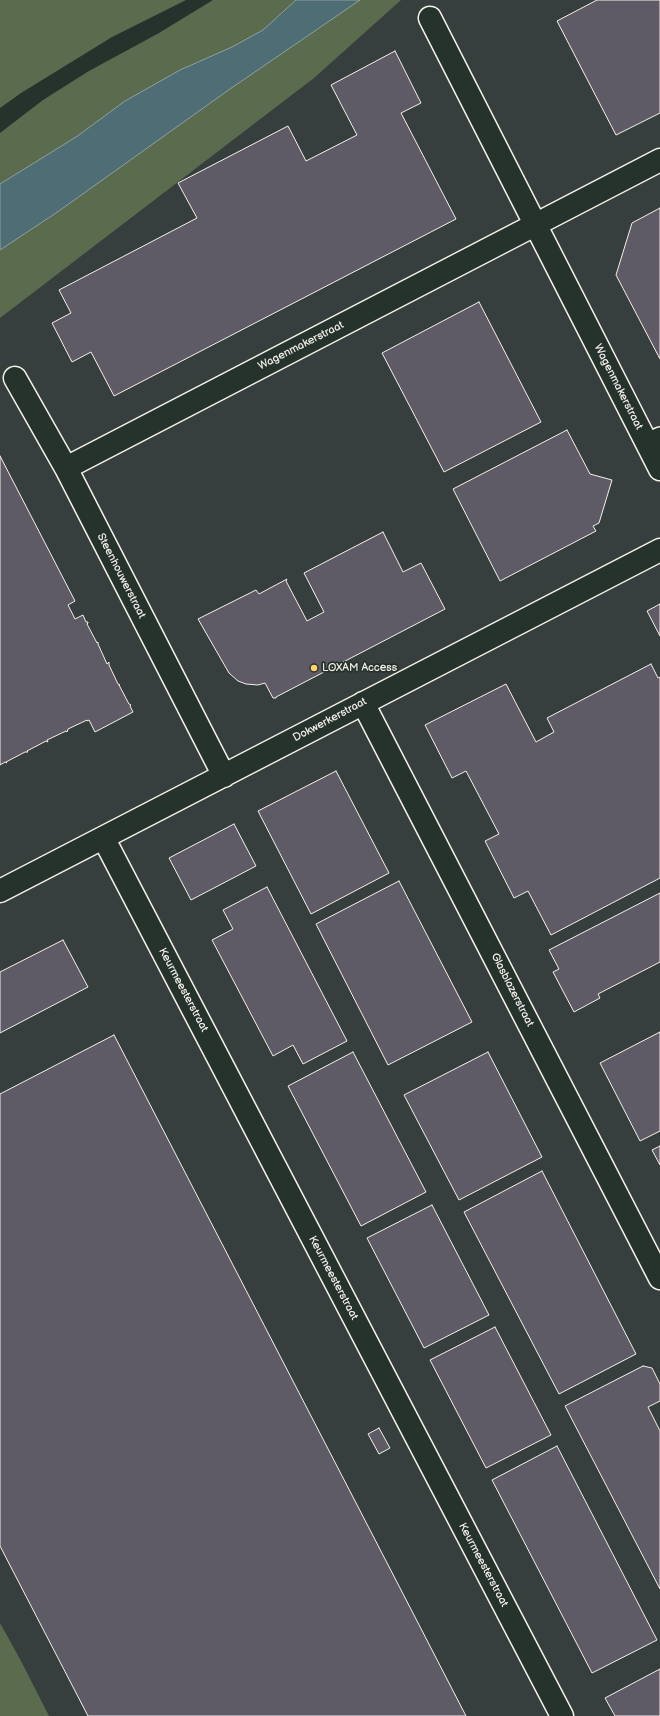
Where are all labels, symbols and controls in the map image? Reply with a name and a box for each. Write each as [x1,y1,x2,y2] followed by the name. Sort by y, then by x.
[256,319,346,373] street label: Wagenmakerstraat
[591,342,645,432] street label: Wagenmakerstraat
[94,531,148,621] street label: Steenhouwerstraat
[322,661,397,675] place label: LOXAM Access
[309,663,319,673] marker: LOXAM Access
[291,695,369,745] street label: Dokwerkerstraat
[155,946,211,1034] street label: Keurmeesterstraat
[488,951,536,1029] street label: Glasblazerstraat
[305,1234,361,1322] street label: Keurmeesterstraat
[455,1521,511,1609] street label: Keurmeesterstraat

